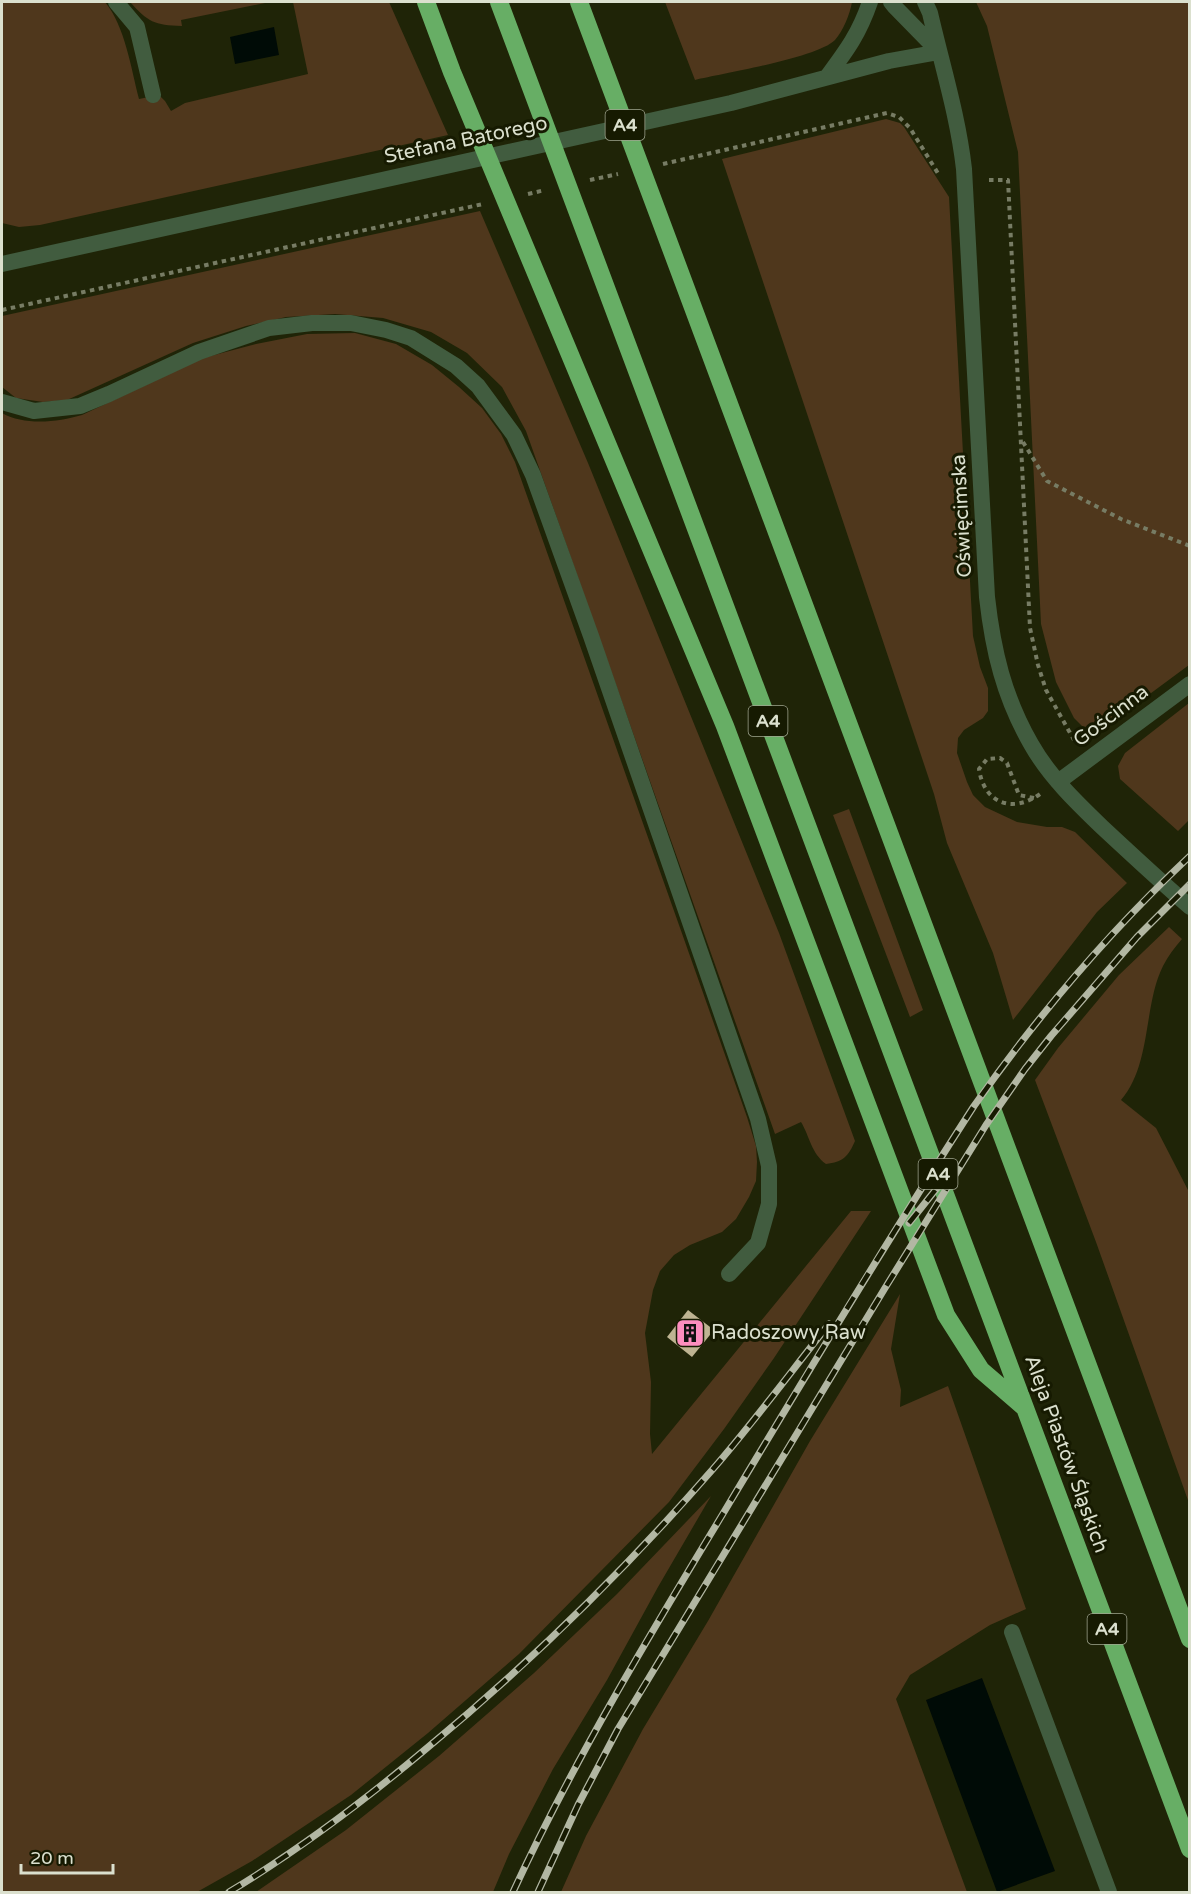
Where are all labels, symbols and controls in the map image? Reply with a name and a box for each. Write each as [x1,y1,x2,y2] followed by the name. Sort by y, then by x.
[606,110,644,140] road number: A4
[382,111,550,169] street label: Stefana Batorego
[947,454,977,578] street label: Oświęcimska
[1069,680,1153,752] street label: Gościnna
[748,706,788,736] road number: A4
[918,1159,958,1189] road number: A4
[674,1317,706,1349] building icon: Radoszowy Raw
[711,1321,866,1345] place label: Radoszowy Raw
[1019,1351,1114,1556] street label: Aleja Piastów Śląskich
[1088,1614,1126,1644] road number: A4
[21,1837,112,1875] scale bar
[30,1847,74,1869] text: 20 m

